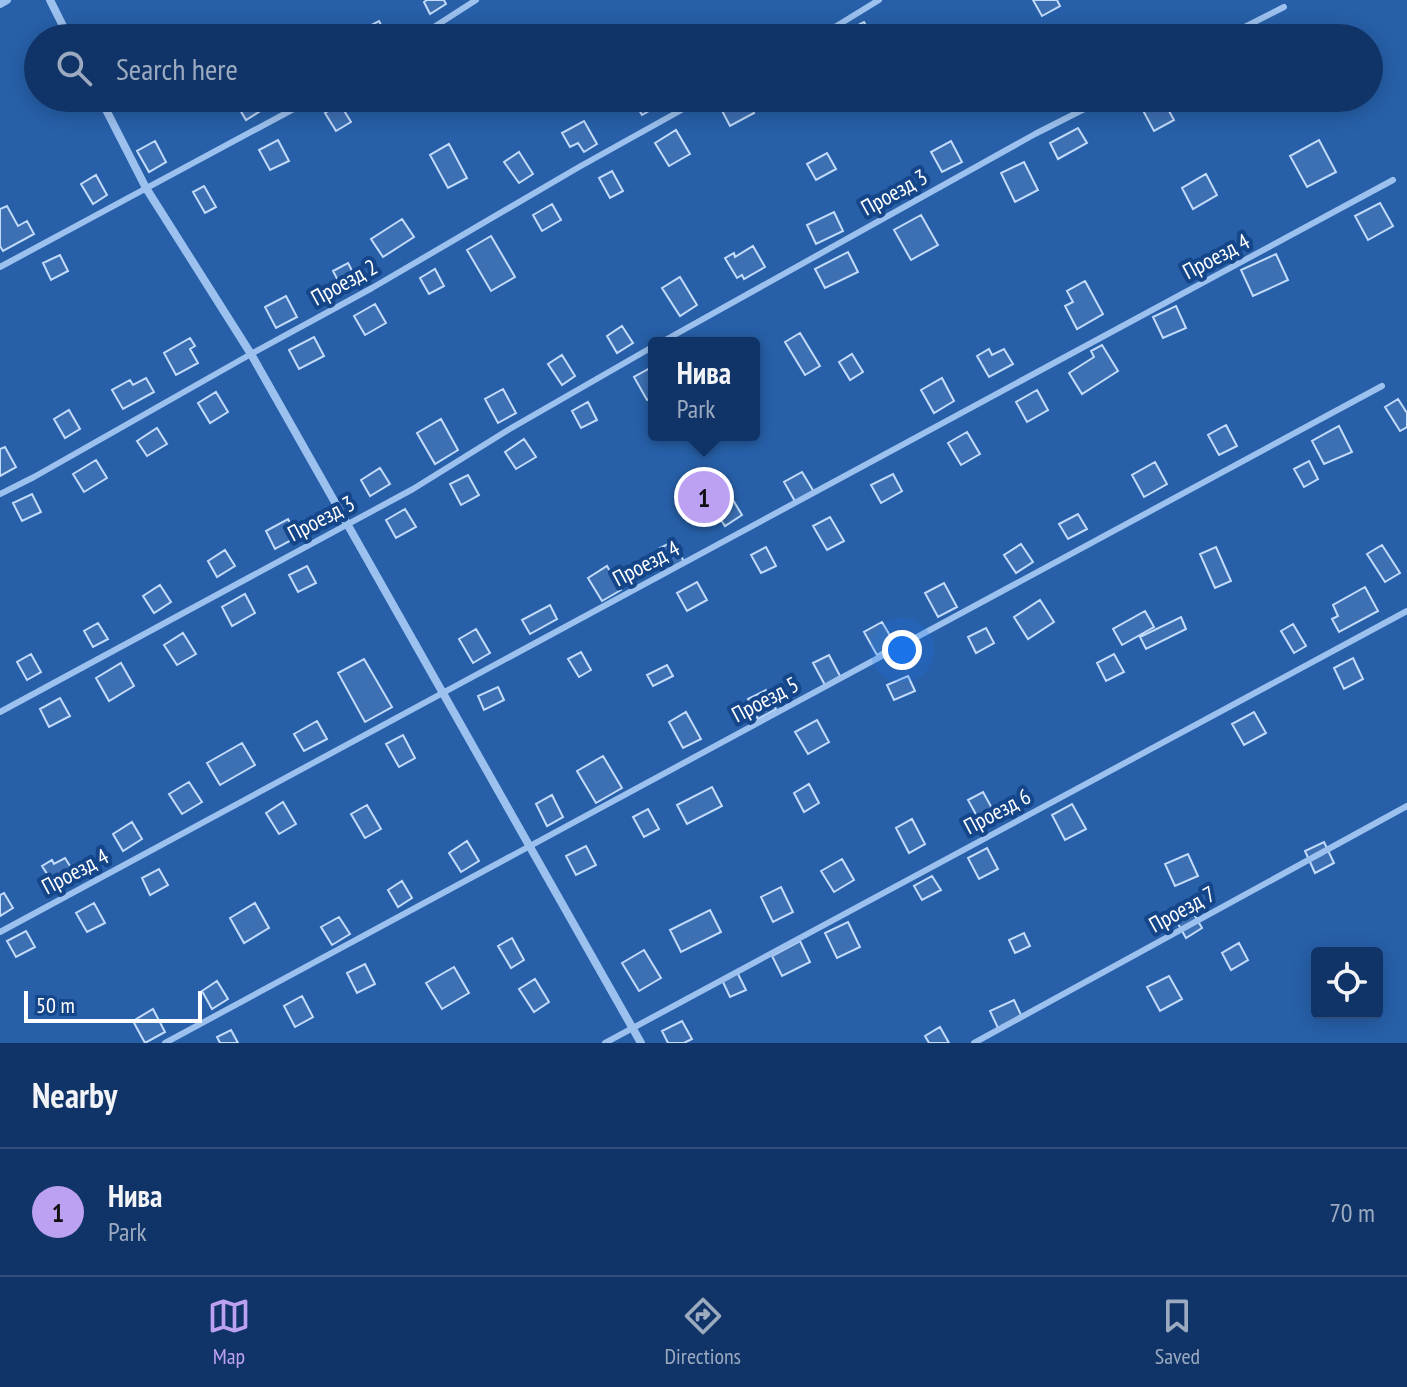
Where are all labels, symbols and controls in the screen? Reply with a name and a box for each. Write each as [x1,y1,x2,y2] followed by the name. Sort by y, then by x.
[24,24,1383,112] search box
[52,46,96,90] icon: search
[116,49,238,88] text: Search here
[856,162,932,222] street label: Проезд 3
[1178,227,1254,285] street label: Проезд 4
[306,252,382,312] street label: Проезд 2
[648,337,760,441] popup
[677,353,731,392] text: Нива
[677,392,715,425] text: Park
[678,467,730,527] pin: 1
[283,489,359,547] street label: Проезд 3
[608,534,684,592] street label: Проезд 4
[882,630,922,670] your location
[727,670,803,728] street label: Проезд 5
[959,782,1035,840] street label: Проезд 6
[37,842,113,900] street label: Проезд 4
[1144,879,1220,939] street label: Проезд 7
[1311,947,1383,1019] map controls
[1311,947,1383,1019] button: locate
[24,987,202,1023] scale bar
[36,991,75,1019] text: 50 m
[32,1073,117,1117] text: Nearby
[108,1176,162,1215] text: Нива
[52,1196,64,1229] text: 1
[1329,1196,1375,1229] text: 70 m
[108,1215,147,1248] text: Park
[207,1294,251,1370] tab: Map
[665,1294,741,1370] tab: Directions
[1155,1294,1200,1370] tab: Saved

